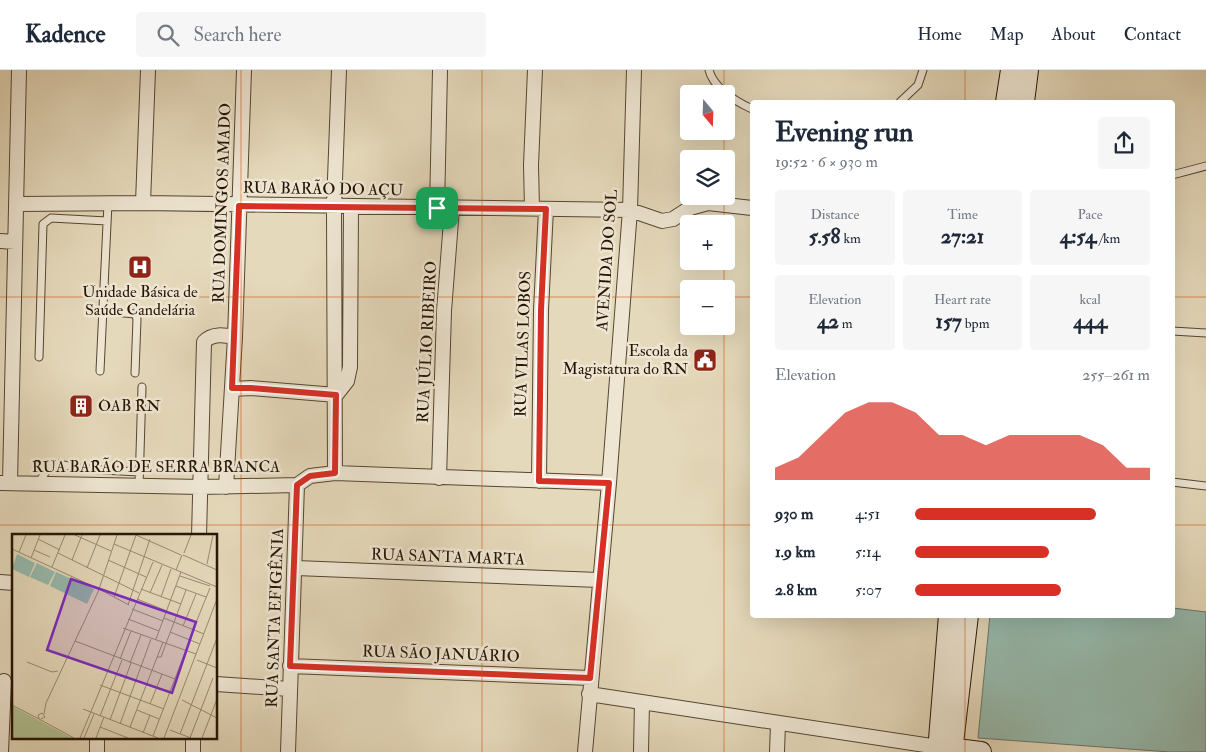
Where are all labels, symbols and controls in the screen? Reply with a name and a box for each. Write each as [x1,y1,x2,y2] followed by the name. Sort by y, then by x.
[136,12,486,57] search box
[25,19,106,50] text: Kadence
[154,21,182,49] icon: search
[194,23,281,47] text: Search here
[917,23,962,46] text: Home
[990,23,1024,46] text: Map
[1052,23,1096,46] text: About
[1124,23,1181,46] text: Contact
[680,85,735,140] north arrow
[680,85,735,335] map controls
[209,103,235,303] street label: RUA DOMINGOS AMADO
[775,115,913,150] text: Evening run
[1098,117,1150,169] button: share
[680,150,735,205] button: layers
[775,152,878,172] text: 19:52 · 6 × 930 m
[243,178,404,200] street label: RUA BARÃO DO AÇU
[416,187,458,229] pin
[592,188,622,332] street label: AVENIDA DO SOL
[423,194,451,222] icon: arrive
[810,206,859,223] text: Distance
[947,206,978,223] text: Time
[1078,206,1103,223] text: Pace
[680,215,735,270] button: +
[809,223,840,250] text: 5.58
[941,223,984,250] text: 27:21
[1060,223,1096,250] text: 4:54
[840,230,861,247] text: km
[1096,230,1120,247] text: /km
[127,254,153,280] hospital icon: Unidade Básica de Saúde Candelária
[412,260,442,424] street label: RUA JÚLIO RIBEIRO
[510,270,536,418] street label: RUA VILAS LOBOS
[680,280,735,335] button: −
[82,282,198,320] place label: Unidade Básica de Saúde Candelária
[808,291,862,308] text: Elevation
[934,291,991,308] text: Heart rate
[1079,291,1101,308] text: kcal
[817,308,839,335] text: 42
[935,308,962,335] text: 157
[1073,308,1107,335] text: 444
[839,315,853,332] text: m
[962,315,990,332] text: bpm
[563,341,689,379] place label: Escola da Magistatura do RN
[692,347,718,373] public building icon: Escola da Magistatura do RN
[775,365,836,385] text: Elevation
[1082,365,1150,385] text: 255–261 m
[68,393,94,419] building icon: OAB RN
[98,396,161,416] place label: OAB RN
[32,457,280,477] street label: RUA BARÃO DE SERRA BRANCA
[775,504,813,524] text: 930 m
[855,504,880,524] text: 4:51
[262,528,288,708] street label: RUA SANTA EFIGÊNIA
[12,534,218,740] inset map
[775,542,815,562] text: 1.9 km
[855,542,880,562] text: 5:14
[371,544,525,570] street label: RUA SANTA MARTA
[775,580,817,600] text: 2.8 km
[855,580,882,600] text: 5:07
[362,640,520,668] street label: RUA SÃO JANUÁRIO

